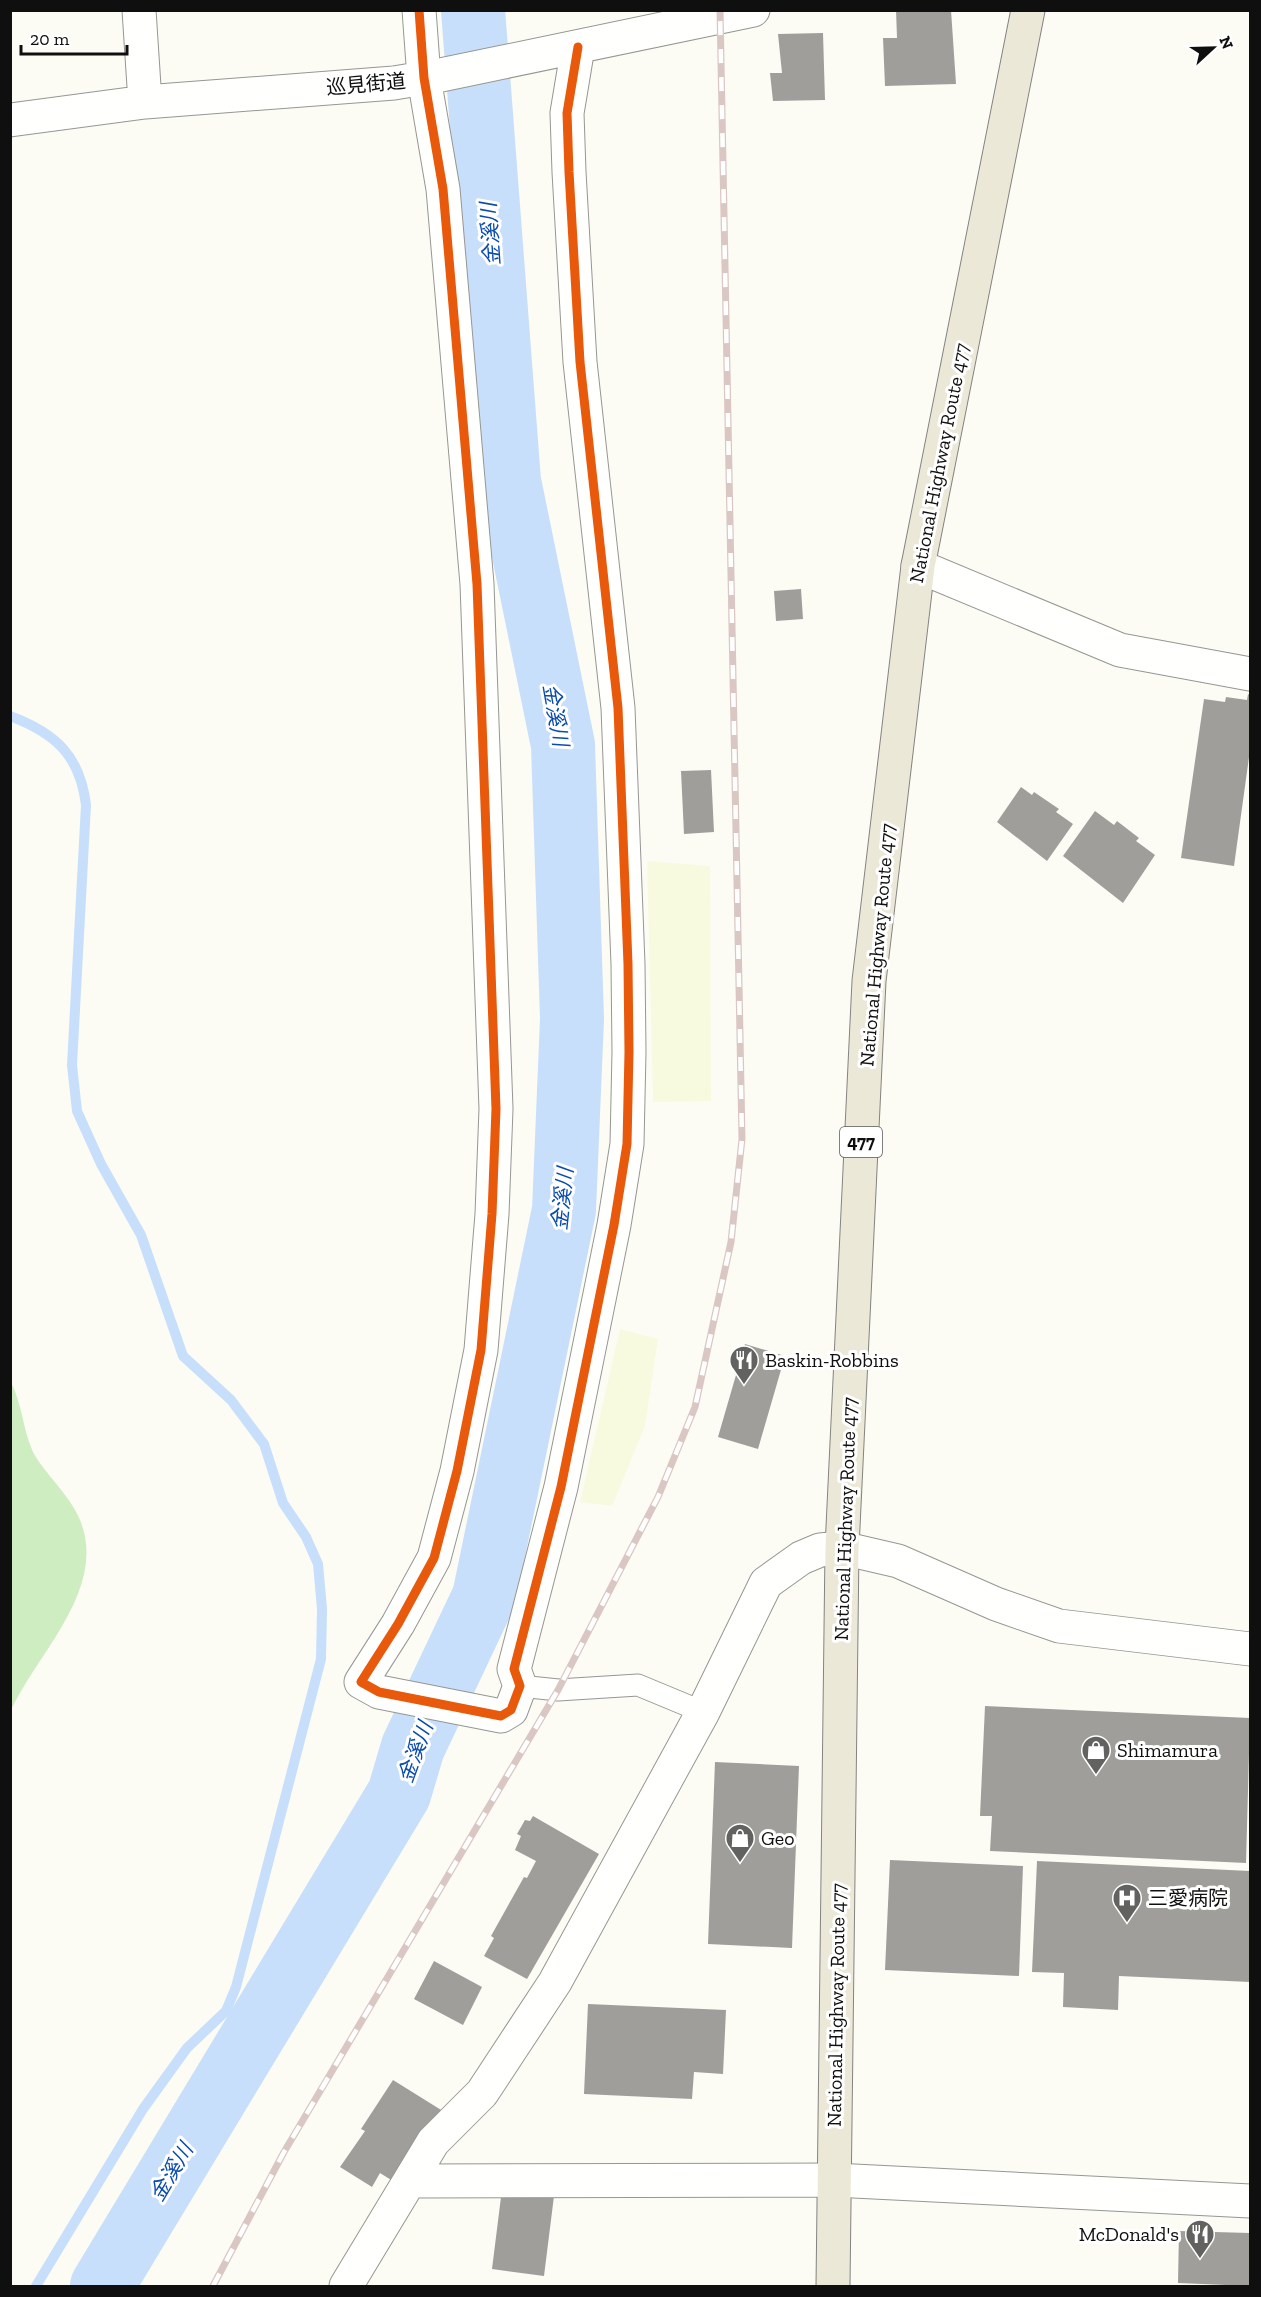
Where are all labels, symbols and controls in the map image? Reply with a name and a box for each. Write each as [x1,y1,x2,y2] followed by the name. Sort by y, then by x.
[21,18,128,56] scale bar
[1183,18,1243,78] north arrow
[30,28,70,50] text: 20 m
[1215,33,1238,52] text: N
[325,69,407,99] street label: 巡見街道
[475,200,505,266] water label: 金溪川
[904,341,974,585] street label: National Highway Route 477
[538,682,574,750] water label: 金溪川
[854,822,900,1067] street label: National Highway Route 477
[840,1127,882,1157] road number: 477
[546,1164,578,1232] water label: 金溪川
[728,1344,760,1386] restaurant icon: Baskin-Robbins
[765,1348,899,1372] place label: Baskin-Robbins
[829,1396,861,1641] street label: National Highway Route 477
[392,1716,438,1786] water label: 金溪川
[1080,1734,1112,1776] shop icon: Shimamura
[1117,1738,1218,1762] place label: Shimamura
[724,1822,756,1864] shop icon: Geo
[761,1826,794,1850] place label: Geo
[822,1882,850,2127] street label: National Highway Route 477
[1111,1882,1143,1924] hospital icon: 三愛病院
[1148,1886,1228,1910] place label: 三愛病院
[144,2137,199,2205] water label: 金溪川
[1184,2218,1216,2260] restaurant icon: McDonald's
[1079,2222,1179,2246] place label: McDonald's

